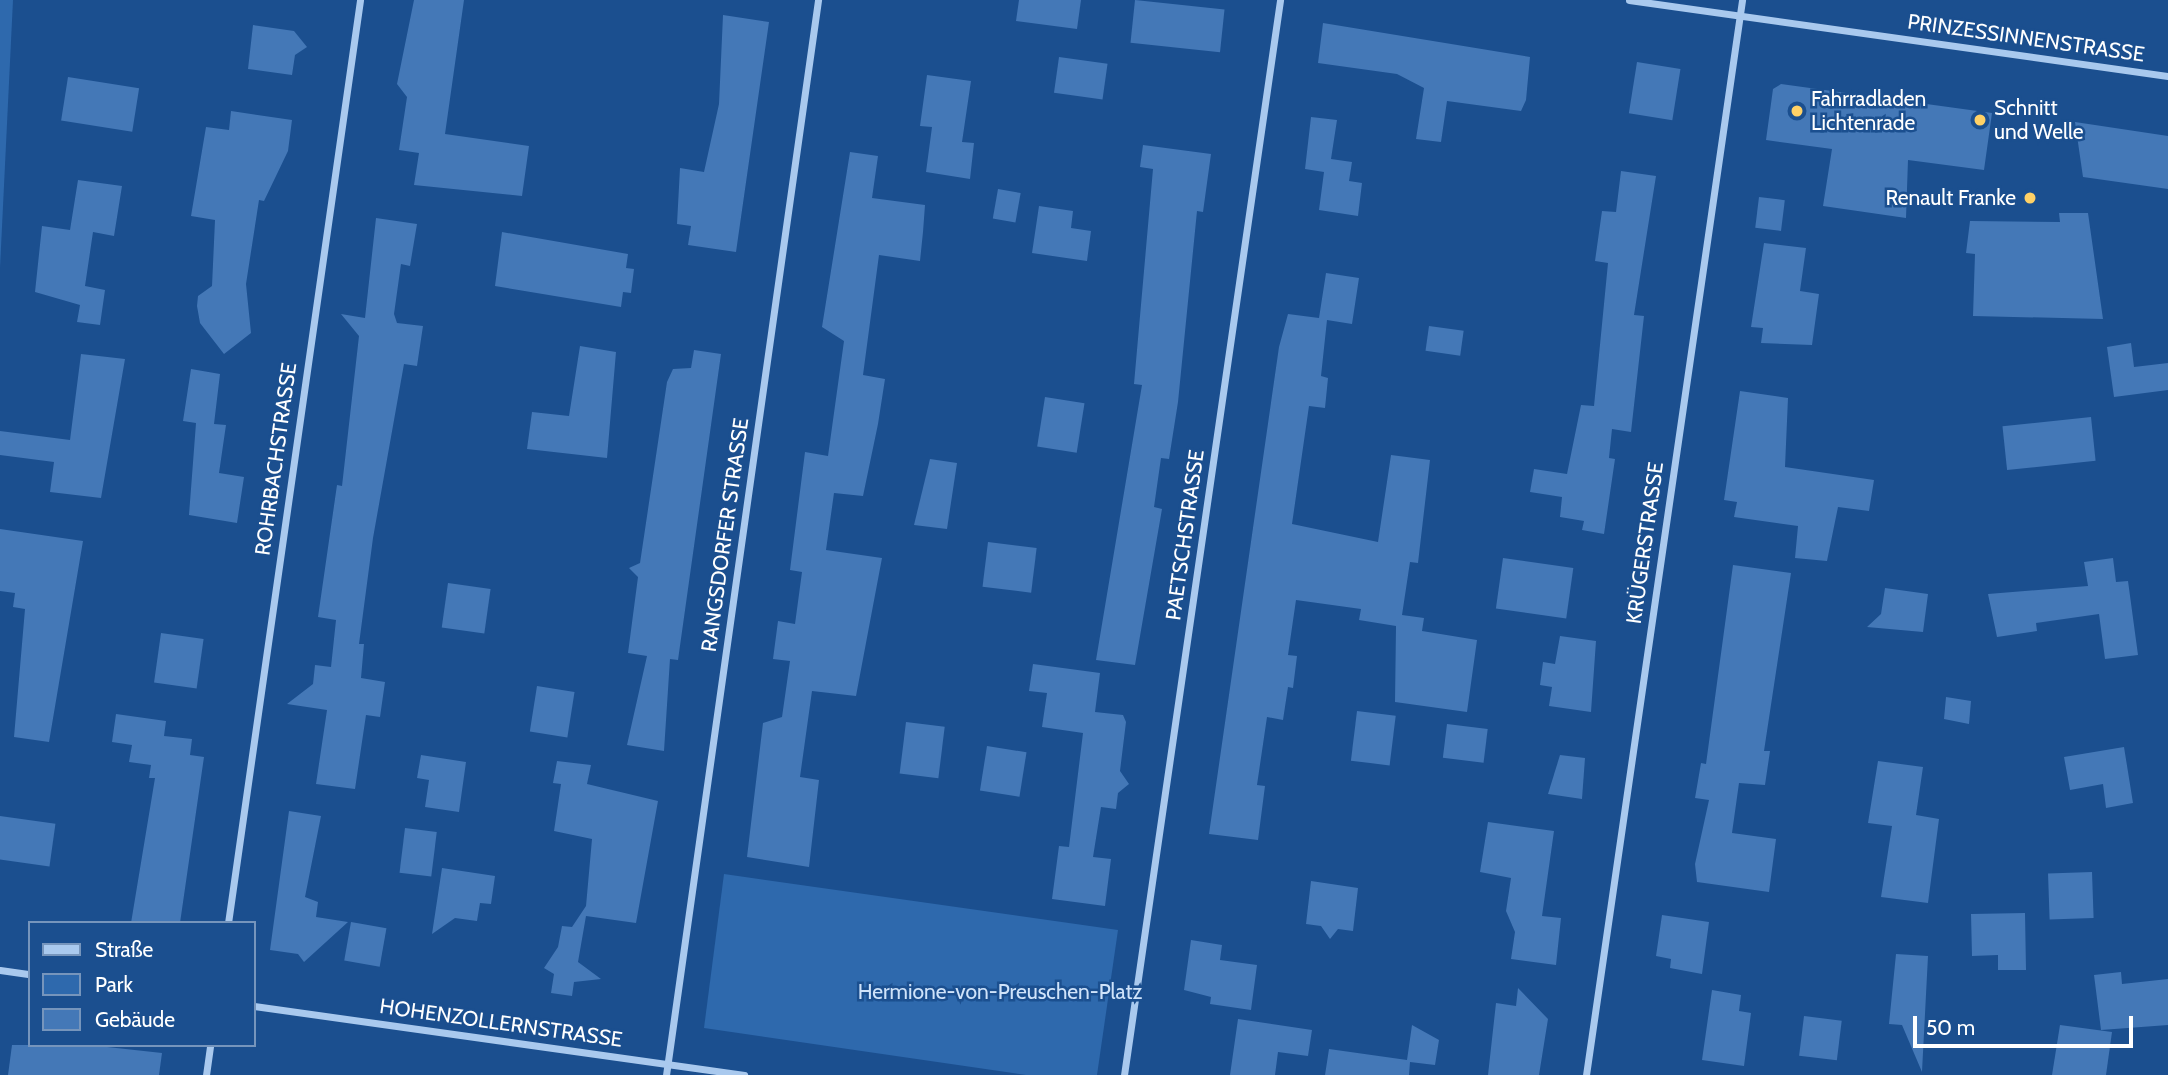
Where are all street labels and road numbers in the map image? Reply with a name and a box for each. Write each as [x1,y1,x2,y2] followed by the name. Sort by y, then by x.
[1906,9,2146,67] street label: PRINZESSINNENSTRASSE
[250,361,302,557] street label: ROHRBACHSTRASSE
[696,416,754,654] street label: RANGSDORFER STRASSE
[1161,448,1209,622] street label: PAETSCHSTRASSE
[1621,460,1669,626] street label: KRÜGERSTRASSE
[378,993,624,1053] street label: HOHENZOLLERNSTRASSE

